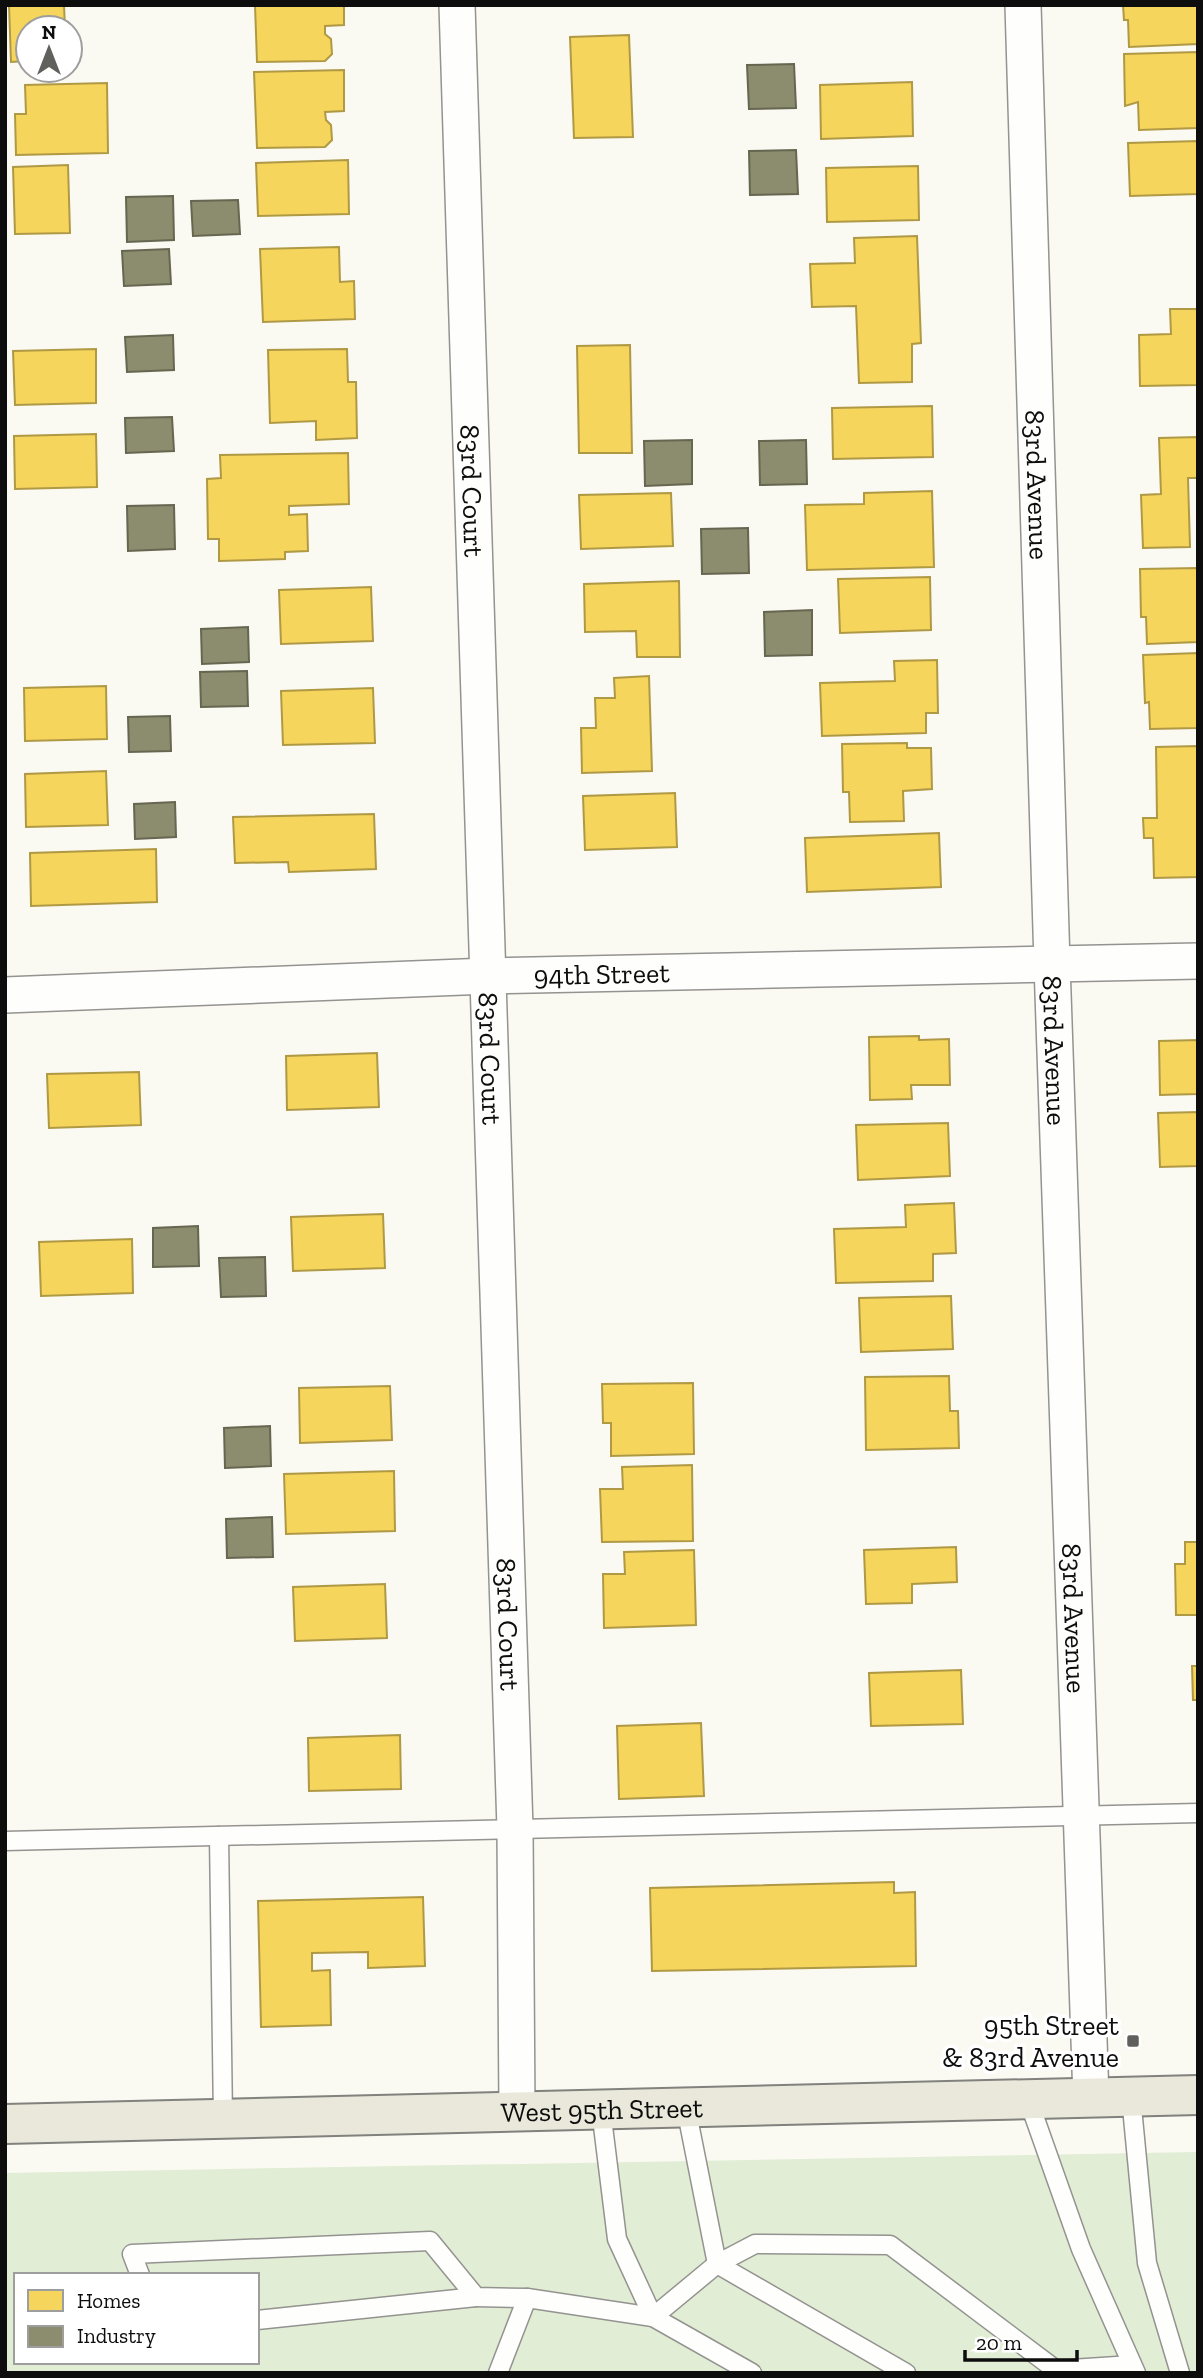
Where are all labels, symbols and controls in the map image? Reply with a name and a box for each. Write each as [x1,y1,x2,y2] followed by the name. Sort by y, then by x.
[14,14,84,84] north arrow
[42,21,56,44] text: N
[1018,409,1056,560] street label: 83rd Avenue
[453,424,491,558] street label: 83rd Court
[533,956,671,992] street label: 94th Street
[1035,975,1074,1126] street label: 83rd Avenue
[471,992,509,1126] street label: 83rd Court
[1055,1543,1093,1694] street label: 83rd Avenue
[489,1557,527,1692] street label: 83rd Court
[942,2009,1120,2074] place label: 95th Street & 83rd Avenue
[1125,2033,1141,2049] marker: 95th Street & 83rd Avenue
[500,2091,704,2129] street label: West 95th Street
[14,2273,259,2364] legend
[77,2288,140,2313] text: Homes
[965,2318,1077,2362] scale bar
[77,2323,156,2348] text: Industry
[976,2330,1022,2355] text: 20 m

